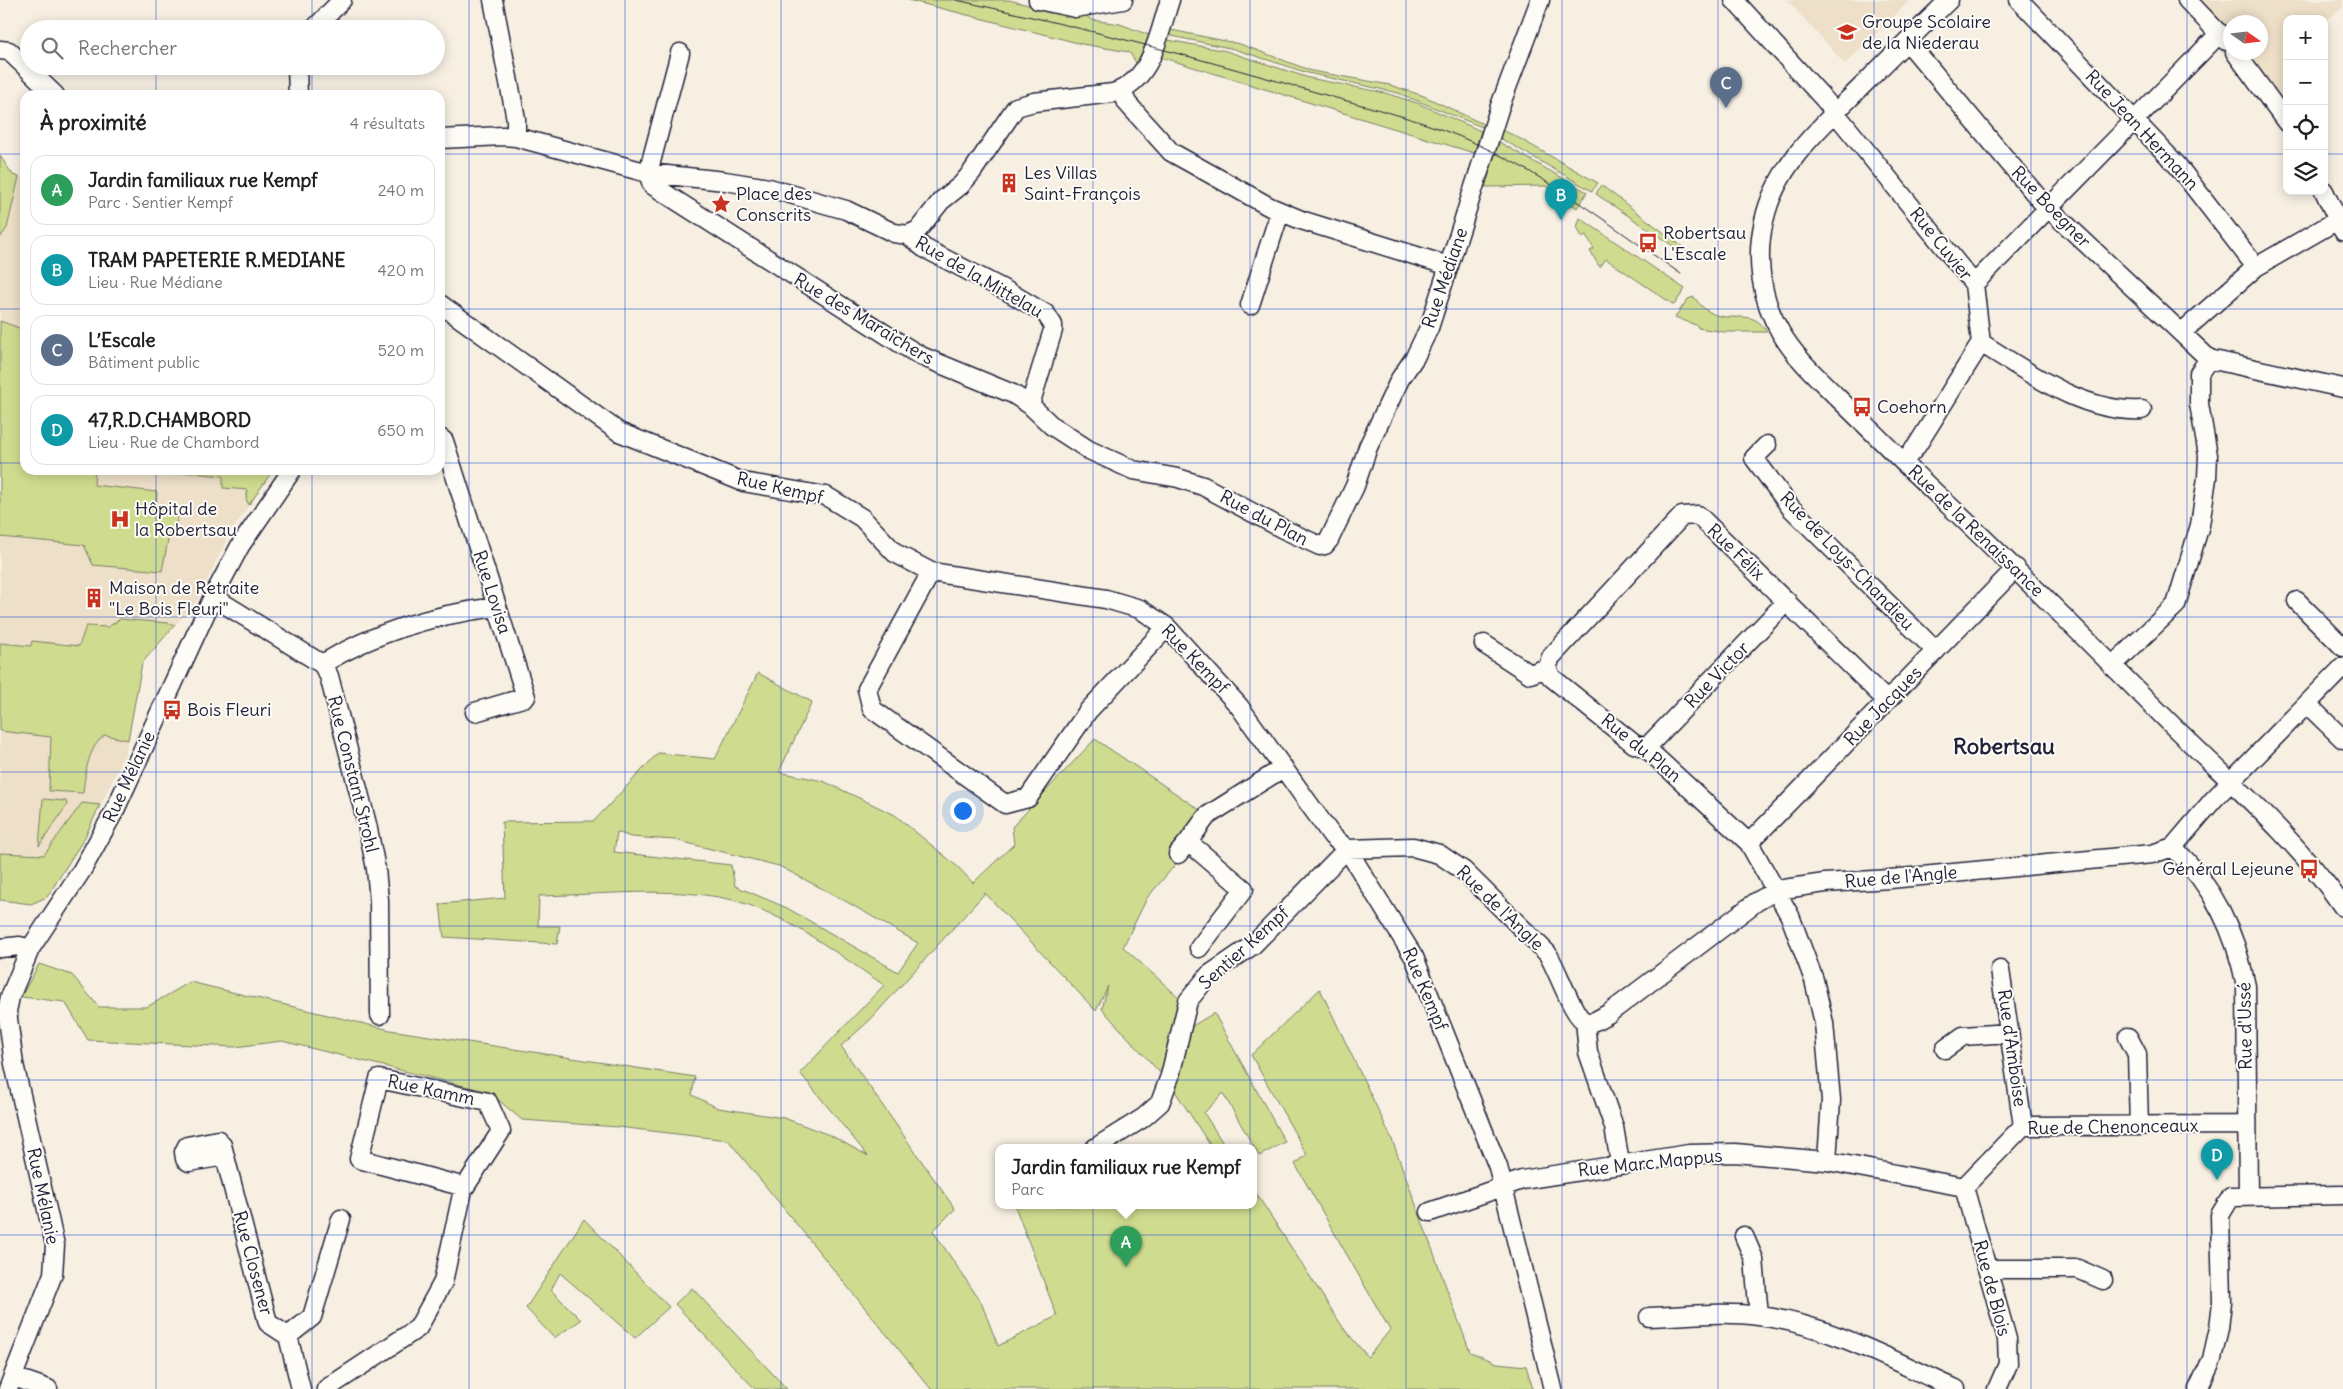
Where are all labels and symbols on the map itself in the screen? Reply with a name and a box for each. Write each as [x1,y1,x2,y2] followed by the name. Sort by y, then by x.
[1862,10,1991,54] place label: Groupe Scolaire de la Niederau
[2223,15,2268,60] north arrow
[1836,21,1858,43] school or university icon: Groupe Scolaire de la Niederau
[2081,65,2204,195] street label: Rue Jean Hermann
[1710,67,1742,108] pin: C
[1024,161,1141,205] place label: Les Villas Saint-François
[2007,161,2097,253] street label: Rue Boegner
[998,172,1020,194] building icon: Les Villas Saint-François
[1545,179,1577,220] pin: B
[736,182,812,226] place label: Place des Conscrits
[710,193,732,215] place icon: Place des Conscrits
[1905,202,1978,285] street label: Rue Cuvier
[1663,221,1746,265] place label: Robertsau L'Escale
[1417,224,1472,331] street label: Rue Médiane
[911,231,1047,322] street label: Rue de la Mittelau
[1637,232,1659,254] bus stop icon: Robertsau L'Escale
[790,268,939,369] street label: Rue des Maraîchers
[1877,395,1947,418] place label: Coehorn
[1851,396,1873,418] bus stop icon: Coehorn
[1904,460,2049,601] street label: Rue de la Renaissance
[735,466,827,509] street label: Rue Kempf
[1216,485,1312,550] street label: Rue du Plan
[1775,487,1919,635] street label: Rue de Loys-Chandieu
[135,497,237,541] place label: Hôpital de la Robertsau
[109,508,131,530] hospital icon: Hôpital de la Robertsau
[1703,519,1770,585] street label: Rue Félix
[468,547,517,637] street label: Rue Lovisa
[109,576,259,620] place label: Maison de Retraite "Le Bois Fleuri"
[83,587,105,609] building icon: Maison de Retraite "Le Bois Fleuri"
[1157,619,1235,699] street label: Rue Kempf
[1679,636,1754,713] street label: Rue Victor
[1839,661,1926,750] street label: Rue Jacques
[323,693,384,855] street label: Rue Constant Strohl
[187,698,271,721] place label: Bois Fleuri
[161,699,183,721] bus stop icon: Bois Fleuri
[1597,708,1686,787] street label: Rue du Plan
[97,727,160,826] street label: Rue Mélanie
[1953,732,2055,760] district label: Robertsau
[950,798,976,824] your location
[2162,857,2294,880] place label: Général Lejeune
[2298,858,2320,880] bus stop icon: Général Lejeune
[1452,860,1549,955] street label: Rue de l'Angle
[1844,860,1958,893] street label: Rue de l'Angle
[1194,900,1294,994] street label: Sentier Kempf
[1398,944,1454,1035] street label: Rue Kempf
[2232,982,2257,1070] street label: Rue d'Ussé
[1993,988,2032,1108] street label: Rue d'Amboise
[385,1069,477,1110] street label: Rue Kamm
[2027,1114,2199,1139] street label: Rue de Chenonceaux
[2201,1139,2233,1180] pin: D
[1577,1143,1723,1182] street label: Rue Marc Mappus
[22,1145,65,1246] street label: Rue Mélanie
[229,1208,279,1318] street label: Rue Closener
[1110,1226,1142,1267] pin: A
[1969,1237,2016,1338] street label: Rue de Blois

